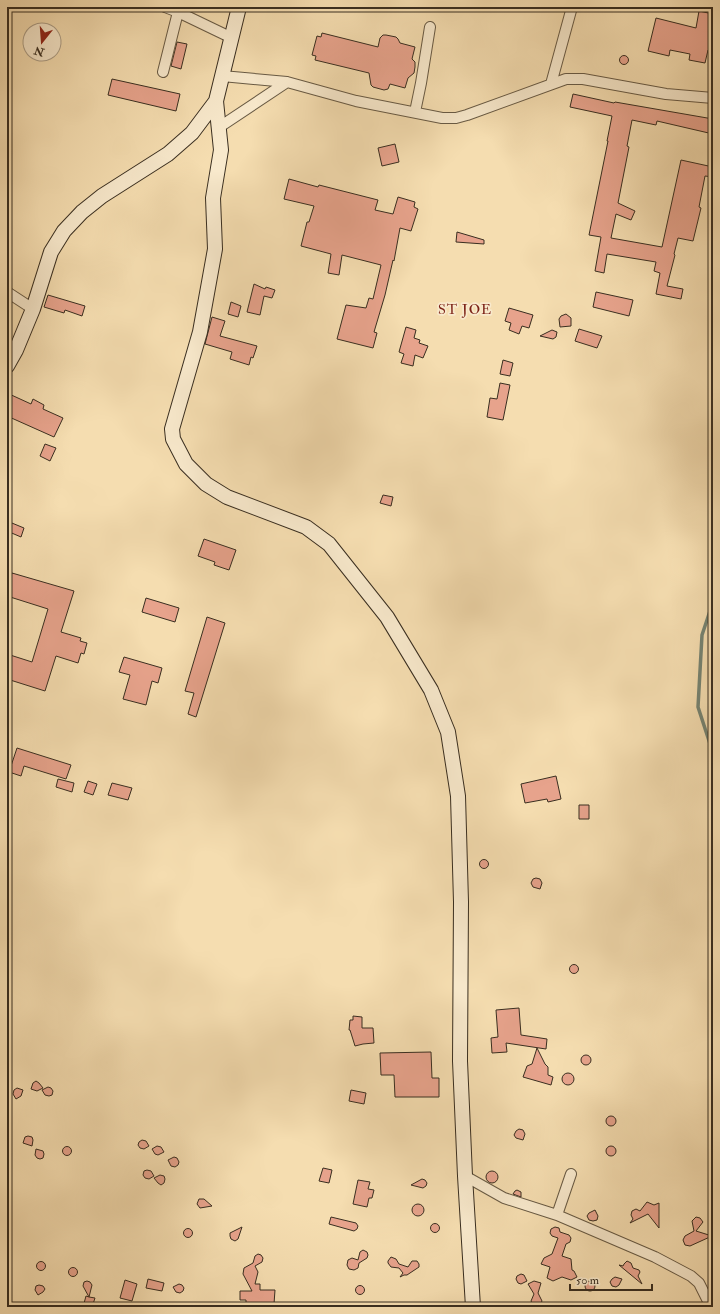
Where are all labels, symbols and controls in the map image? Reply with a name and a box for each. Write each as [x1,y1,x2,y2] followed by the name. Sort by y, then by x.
[22,22,62,62] north arrow
[32,43,47,59] text: N
[438,301,492,318] district label: ST JOE
[570,1266,652,1292] scale bar
[576,1273,600,1288] text: 50 m

